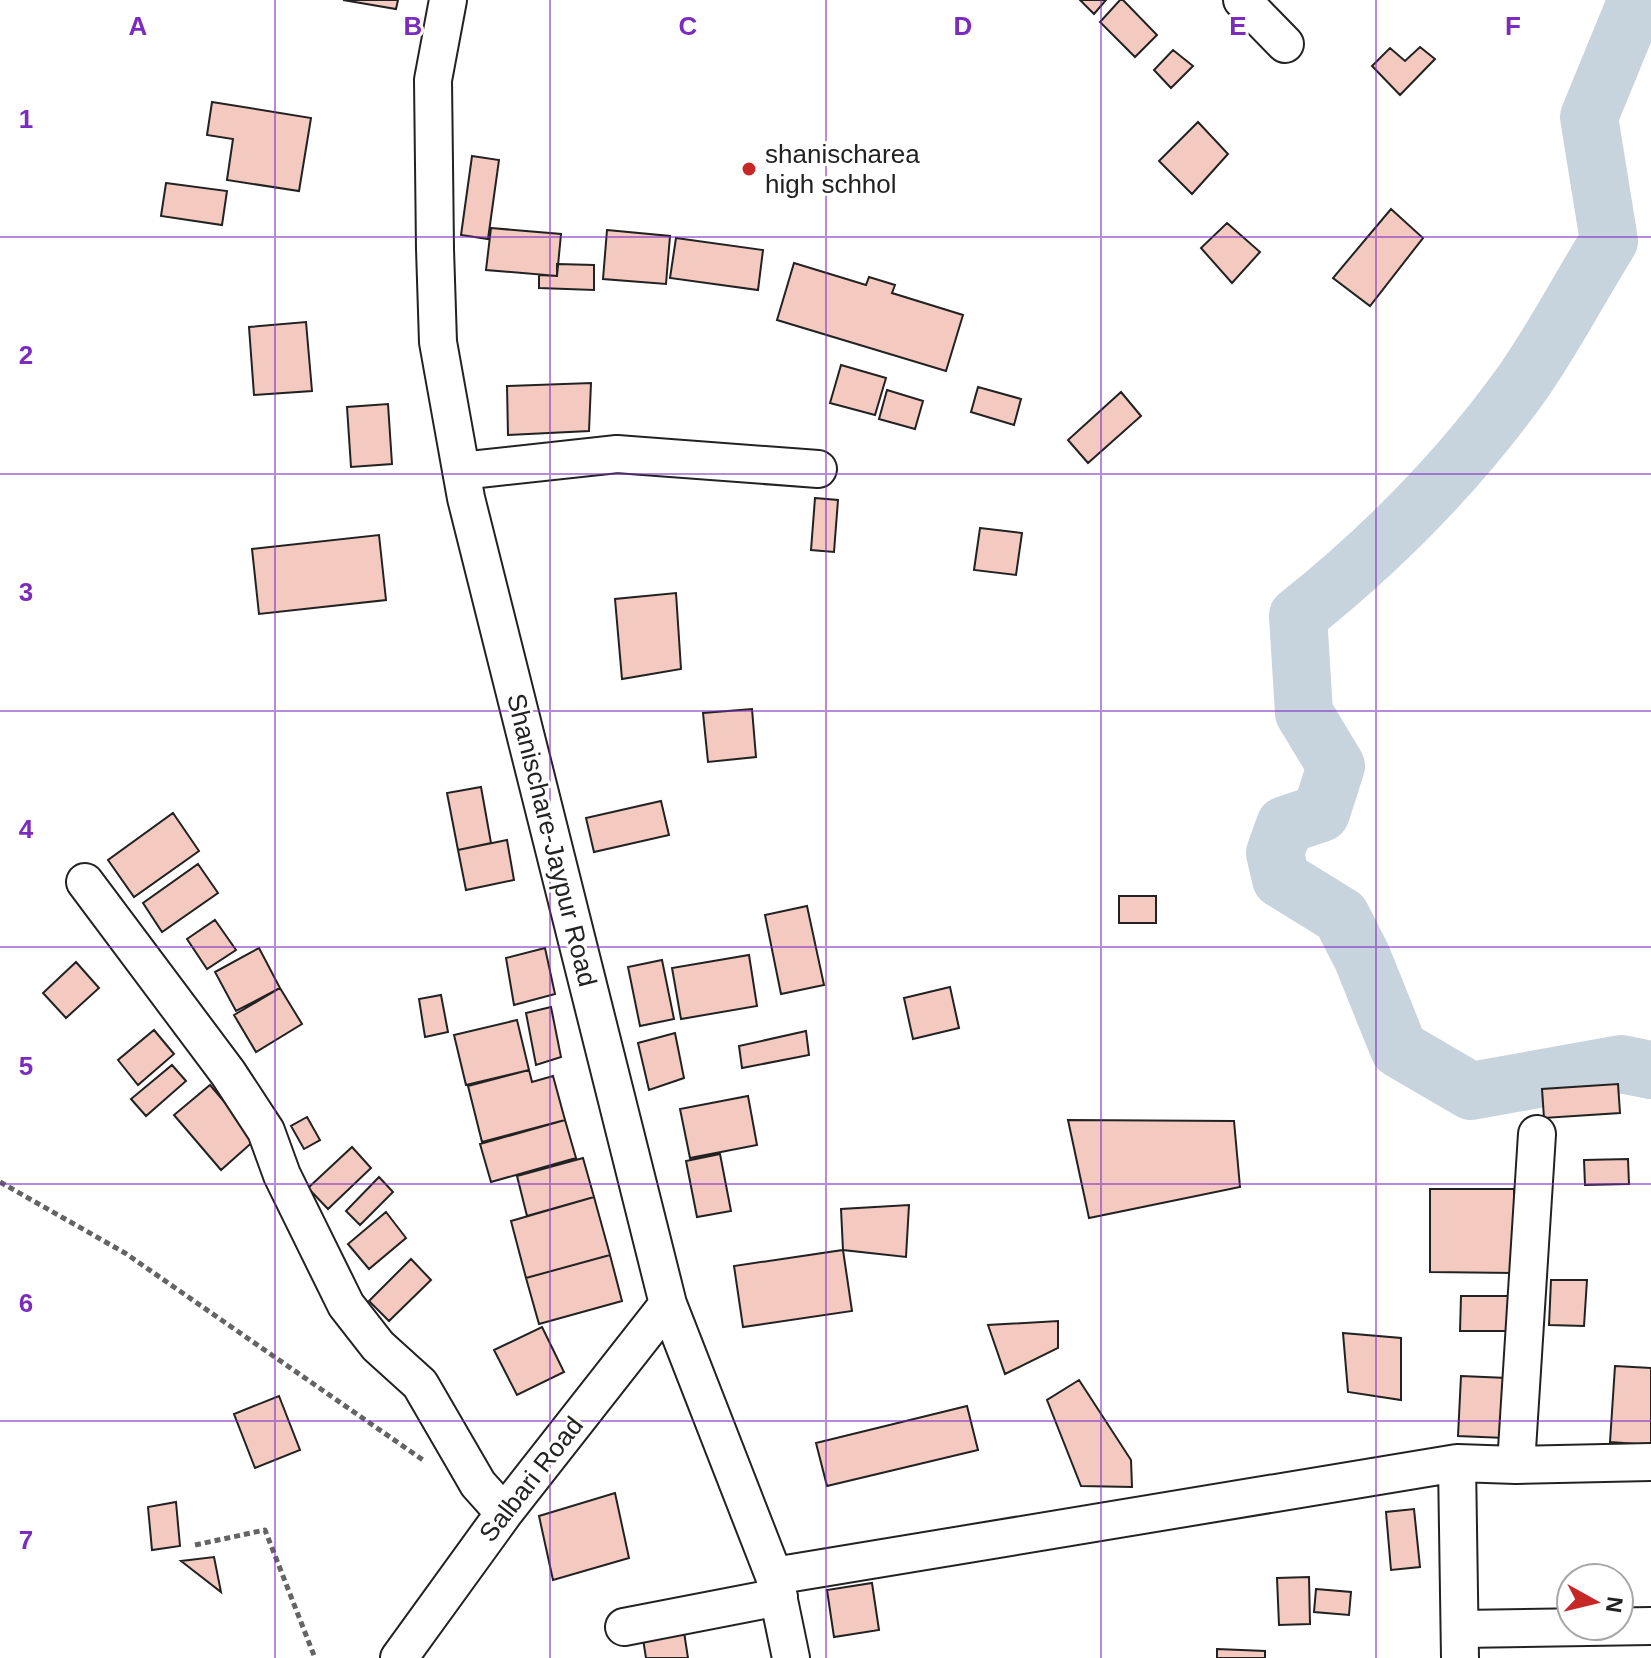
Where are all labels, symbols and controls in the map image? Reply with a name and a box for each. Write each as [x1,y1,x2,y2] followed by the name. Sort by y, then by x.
[129,11,148,41] text: A
[404,11,422,41] text: B
[679,11,698,41] text: C
[954,11,972,41] text: D
[1229,11,1247,41] text: E
[1505,11,1521,41] text: F
[19,104,33,134] text: 1
[765,139,920,199] place label: shanischarea high schhol
[740,160,758,178] marker: shanischarea high schhol
[19,340,33,370] text: 2
[19,577,33,607] text: 3
[501,691,603,989] street label: Shanischare-Jaypur Road
[19,814,34,844] text: 4
[19,1051,33,1081] text: 5
[19,1288,33,1318] text: 6
[473,1411,589,1547] street label: Salbari Road
[19,1525,33,1555] text: 7
[1555,1562,1635,1642] north arrow
[1601,1595,1628,1614] text: N

